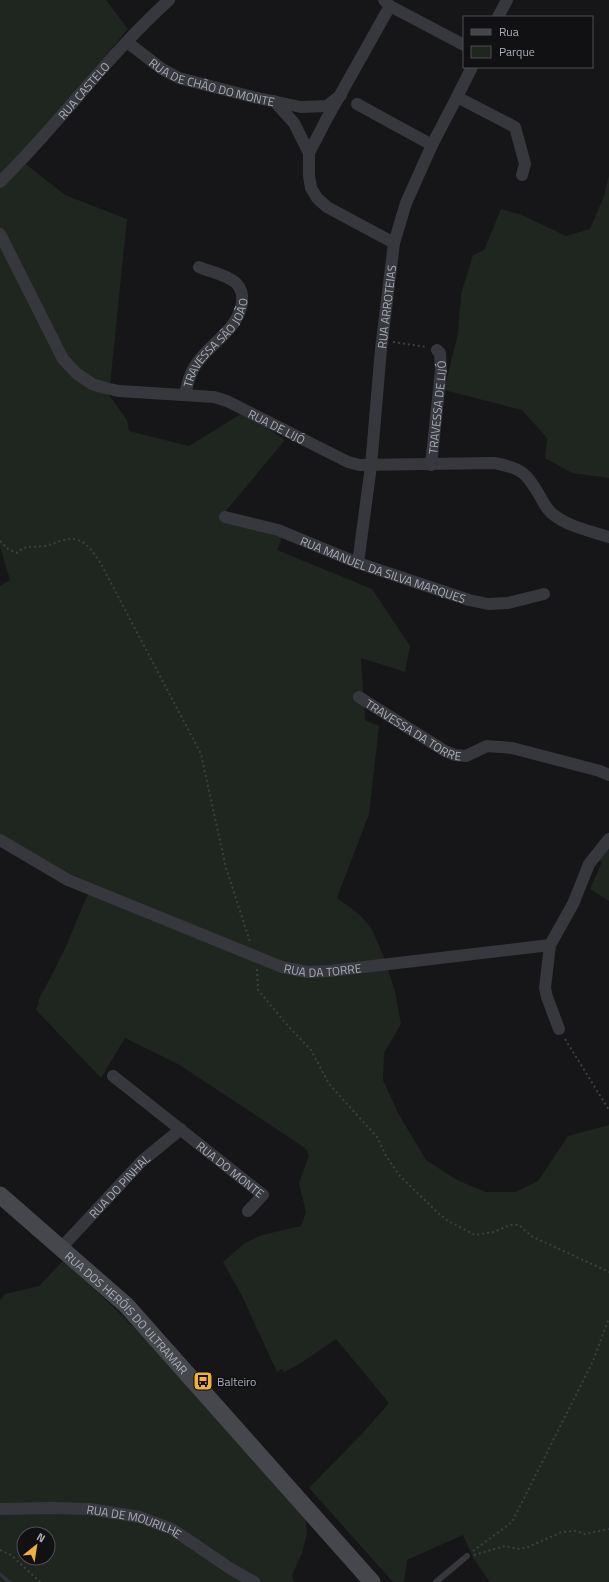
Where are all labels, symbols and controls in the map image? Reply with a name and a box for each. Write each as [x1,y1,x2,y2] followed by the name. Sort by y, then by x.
[463,16,593,68] legend
[499,22,519,41] text: Rua
[499,42,535,61] text: Parque
[145,53,277,111] street label: RUA DE CHÃO DO MONTE
[53,57,114,123] street label: RUA CASTELO
[372,264,401,349] street label: RUA ARROTEIAS
[178,297,252,389] street label: TRAVESSA SÃO JOÃO
[423,360,451,455] street label: TRAVESSA DE LIJÓ
[245,404,309,449] street label: RUA DE LIJÓ
[298,531,468,608] street label: RUA MANUEL DA SILVA MARQUES
[362,694,463,765] street label: TRAVESSA DA TORRE
[282,958,363,982] street label: RUA DA TORRE
[192,1136,269,1202] street label: RUA DO MONTE
[84,1149,154,1222] street label: RUA DO PINHAL
[61,1246,193,1378] street label: RUA DOS HERÓIS DO ULTRAMAR
[192,1370,214,1392] bus stop icon: Balteiro
[217,1372,256,1391] place label: Balteiro
[85,1499,186,1543] street label: RUA DE MOURILHE
[16,1526,56,1566] north arrow
[34,1529,48,1546] text: N

